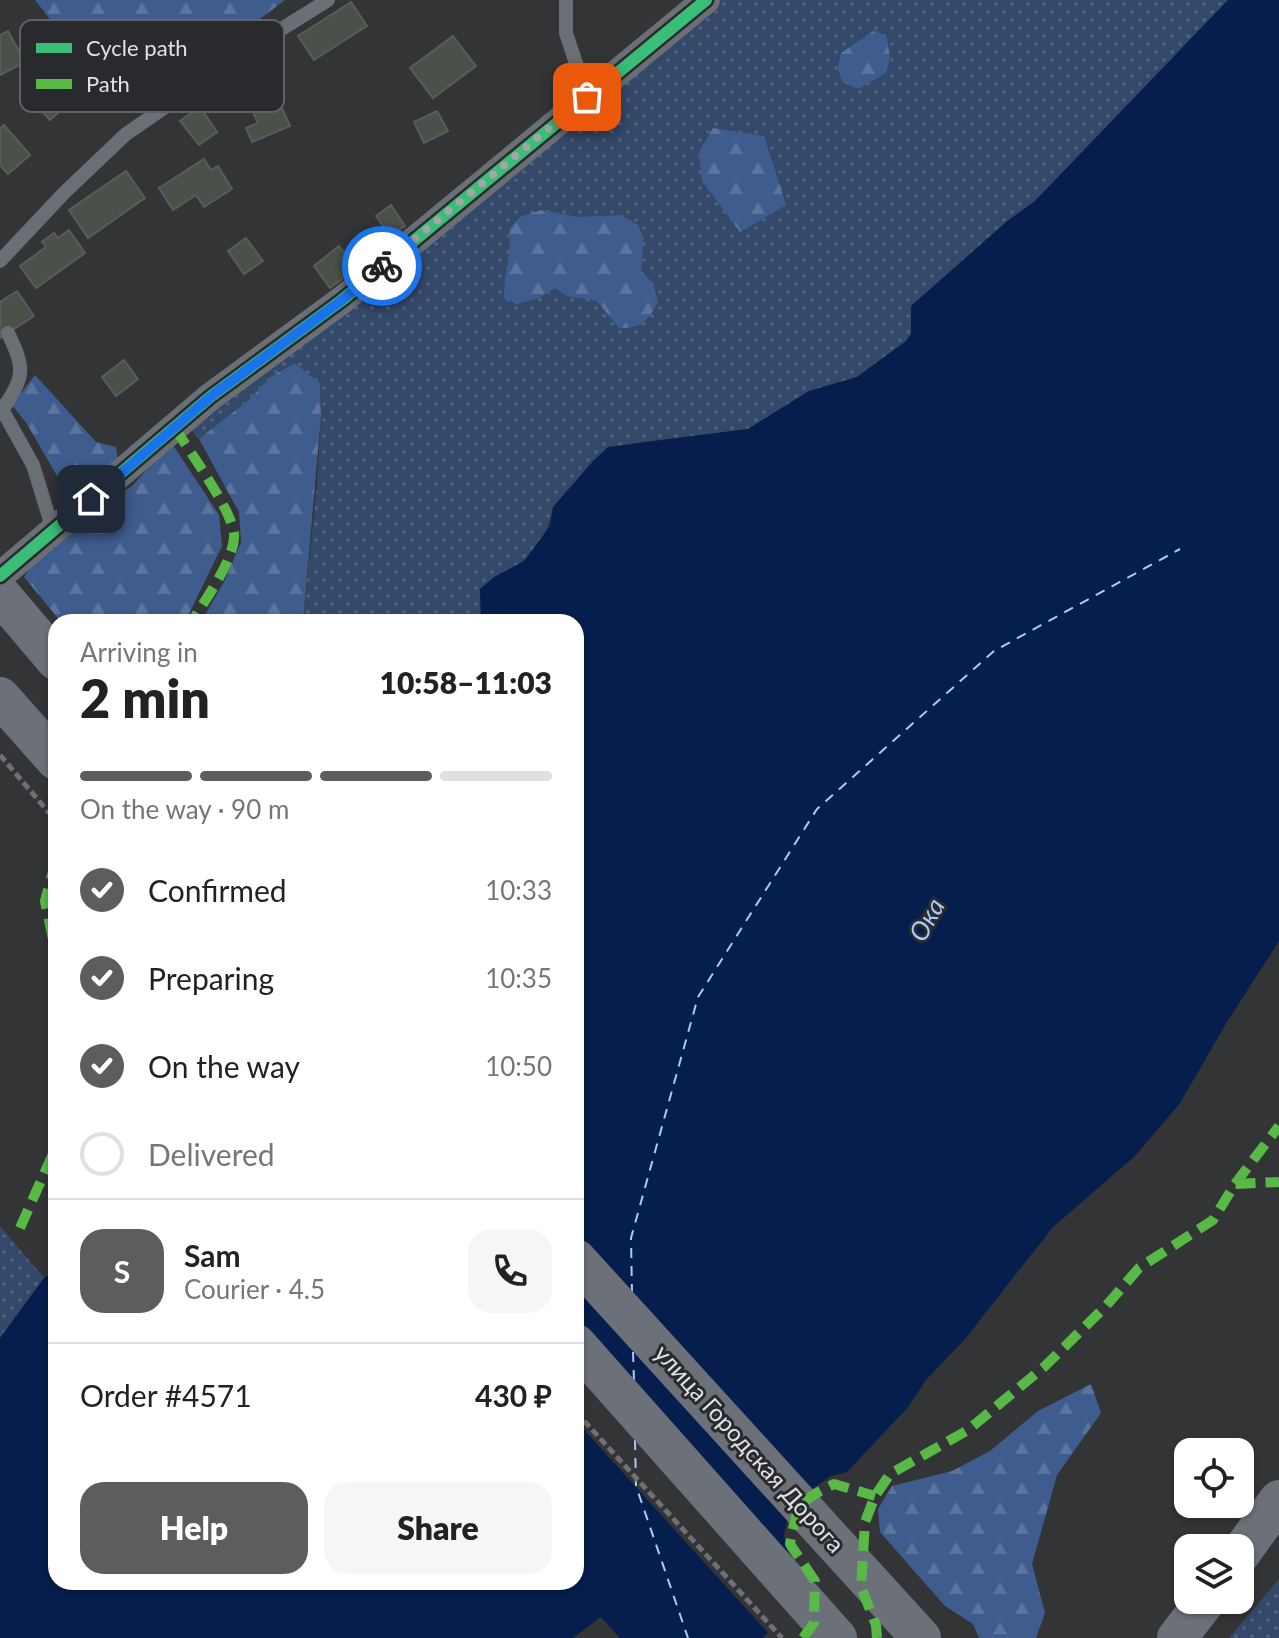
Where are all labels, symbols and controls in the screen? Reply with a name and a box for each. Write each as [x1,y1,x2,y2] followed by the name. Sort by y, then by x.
[20,20,284,112] legend
[86,34,188,61] text: Cycle path
[553,63,621,131] pin
[86,70,130,97] text: Path
[565,75,609,119] icon: bag
[342,226,422,306] courier
[360,244,404,288] icon: bike
[57,465,125,533] pin
[69,477,113,521] icon: home
[80,636,198,668] text: Arriving in
[379,664,552,700] text: 10:58–11:03
[80,667,210,729] text: 2 min
[80,793,289,825] text: On the way · 90 m
[80,868,124,912] icon: check
[148,872,287,908] text: Confirmed
[485,874,552,906] text: 10:33
[901,892,951,947] water label: Ока
[80,956,124,1000] icon: check
[148,960,274,996] text: Preparing
[485,962,552,994] text: 10:35
[80,1044,124,1088] icon: check
[148,1048,300,1084] text: On the way
[485,1050,552,1082] text: 10:50
[148,1136,275,1172] text: Delivered
[468,1229,552,1313] button: phone
[184,1237,241,1273] text: Sam
[114,1253,130,1289] text: S
[184,1273,325,1305] text: Courier · 4.5
[649,1338,851,1558] street label: улица Городская Дорога
[80,1377,252,1413] text: Order #4571
[475,1377,552,1413] text: 430 ₽
[1174,1438,1254,1614] map controls
[1174,1438,1254,1518] button: locate
[80,1482,308,1574] button: Help
[324,1482,552,1574] button: Share
[1174,1534,1254,1614] button: layers

